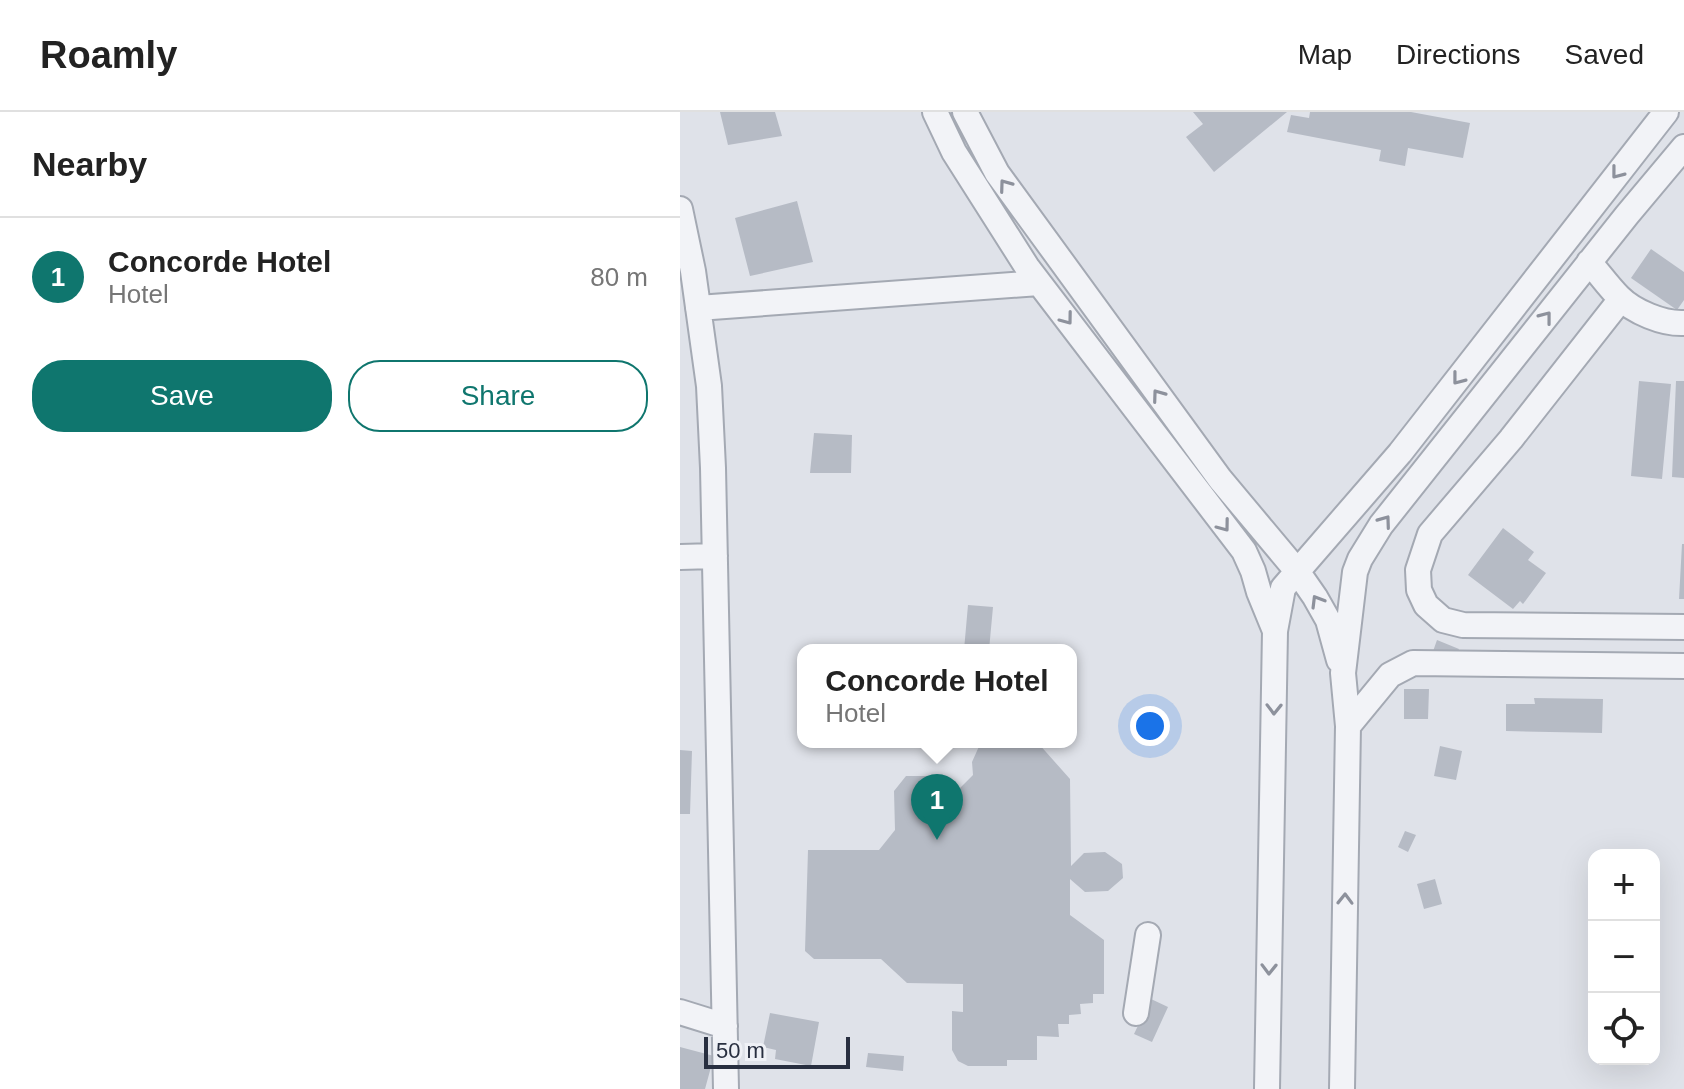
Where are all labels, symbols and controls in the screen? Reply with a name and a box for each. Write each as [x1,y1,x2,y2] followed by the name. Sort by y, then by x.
[40,34,177,76] text: Roamly
[1298,39,1352,70] text: Map
[1396,39,1521,70] text: Directions
[1565,39,1644,70] text: Saved
[32,145,147,183] text: Nearby
[1613,164,1627,179] one-way arrow
[1000,179,1015,193] one-way arrow
[108,245,331,278] text: Concorde Hotel
[51,262,65,292] text: 1
[590,262,648,292] text: 80 m
[108,279,169,309] text: Hotel
[1057,310,1071,325] one-way arrow
[1536,312,1551,326] one-way arrow
[32,360,332,432] button: Save
[348,360,648,432] button: Share
[1453,370,1468,384] one-way arrow
[1153,389,1168,404] one-way arrow
[1375,515,1390,529] one-way arrow
[1215,517,1229,532] one-way arrow
[1311,595,1327,610] one-way arrow
[797,644,1077,748] popup
[825,664,1049,697] text: Concorde Hotel
[825,698,886,728] text: Hotel
[1265,703,1282,716] one-way arrow
[1130,706,1170,746] your location
[911,774,963,840] pin: 1
[1588,849,1660,1065] map controls
[1588,849,1660,921] button: +
[1336,892,1354,905] one-way arrow
[1588,921,1660,993] button: −
[1261,963,1278,976] one-way arrow
[1588,993,1660,1065] button: locate
[704,1033,850,1069] scale bar
[716,1038,765,1063] text: 50 m

